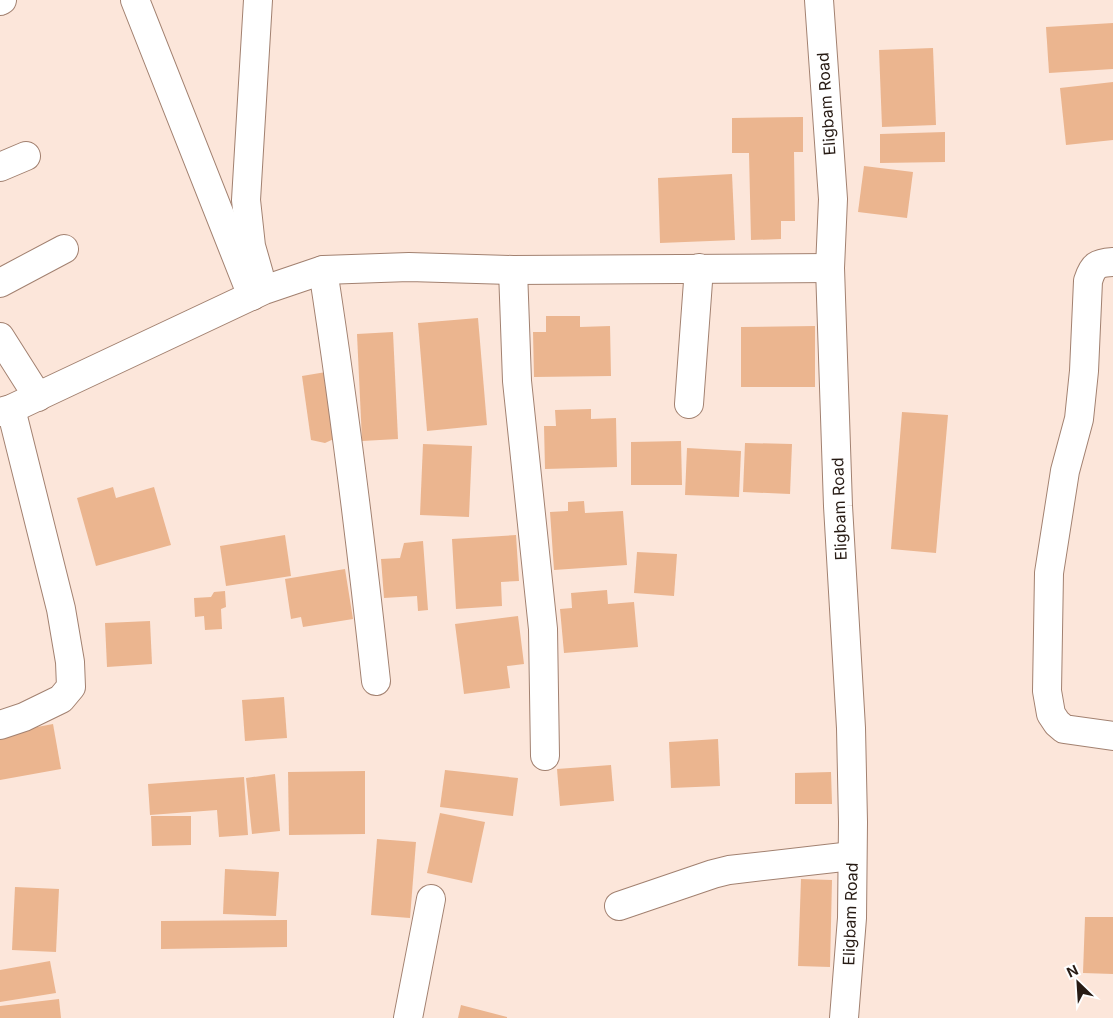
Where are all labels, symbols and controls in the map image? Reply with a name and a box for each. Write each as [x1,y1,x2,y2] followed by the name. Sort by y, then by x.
[812,52,840,156] street label: Eligbam Road
[827,457,851,561] street label: Eligbam Road
[838,862,862,966] street label: Eligbam Road
[1053,958,1103,1008] north arrow
[1064,961,1081,981] text: N

